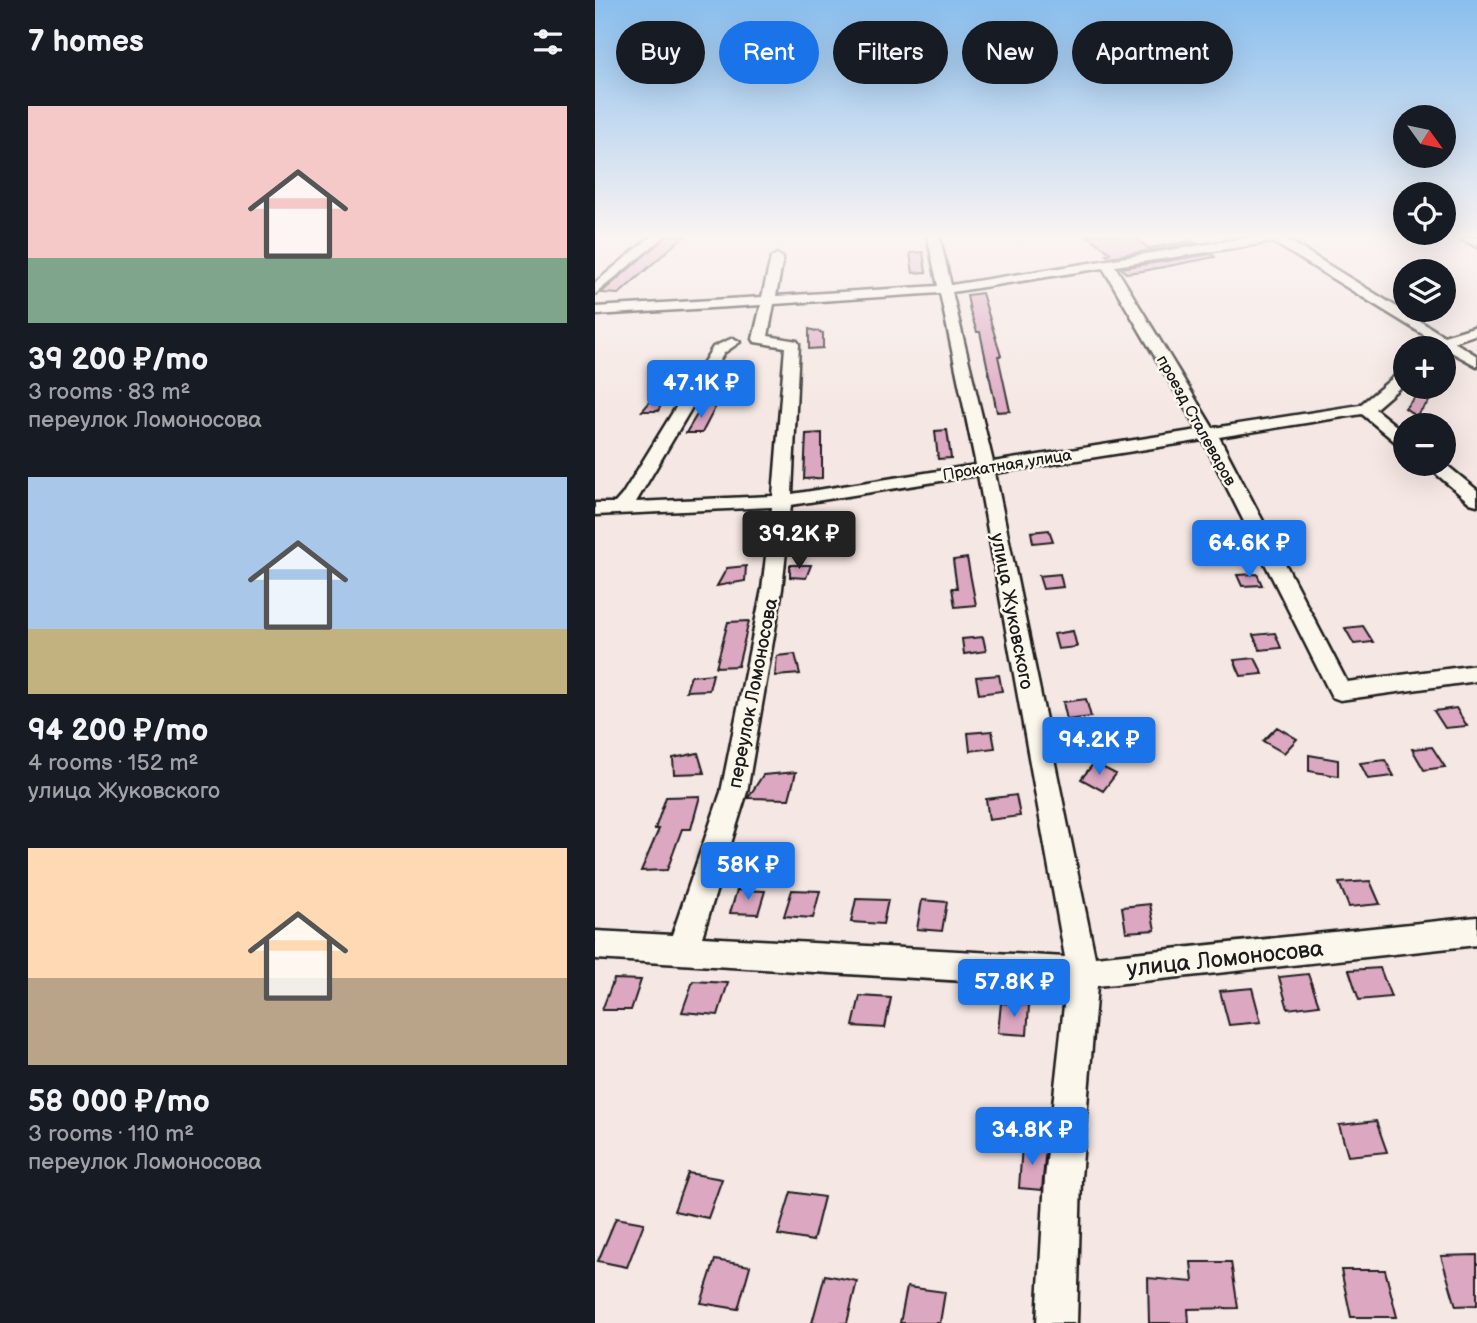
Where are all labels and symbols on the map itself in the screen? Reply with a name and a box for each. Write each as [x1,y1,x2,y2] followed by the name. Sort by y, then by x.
[1393,105,1456,168] north arrow
[1152,352,1240,490] street label: проезд Сталеваров
[636,360,766,420] pin: 47.1K ₽
[941,446,1074,485] street label: Прокатная улица
[734,512,864,571] pin: 39.2K ₽
[1184,520,1314,580] pin: 64.6K ₽
[985,531,1038,691] street label: улица Жуковского
[724,596,783,790] street label: переулок Ломоносова
[1034,718,1164,777] pin: 94.2K ₽
[699,842,797,902] pin: 58K ₽
[1125,935,1325,983] street label: улица Ломоносова
[949,960,1079,1019] pin: 57.8K ₽
[967,1108,1097,1167] pin: 34.8K ₽

